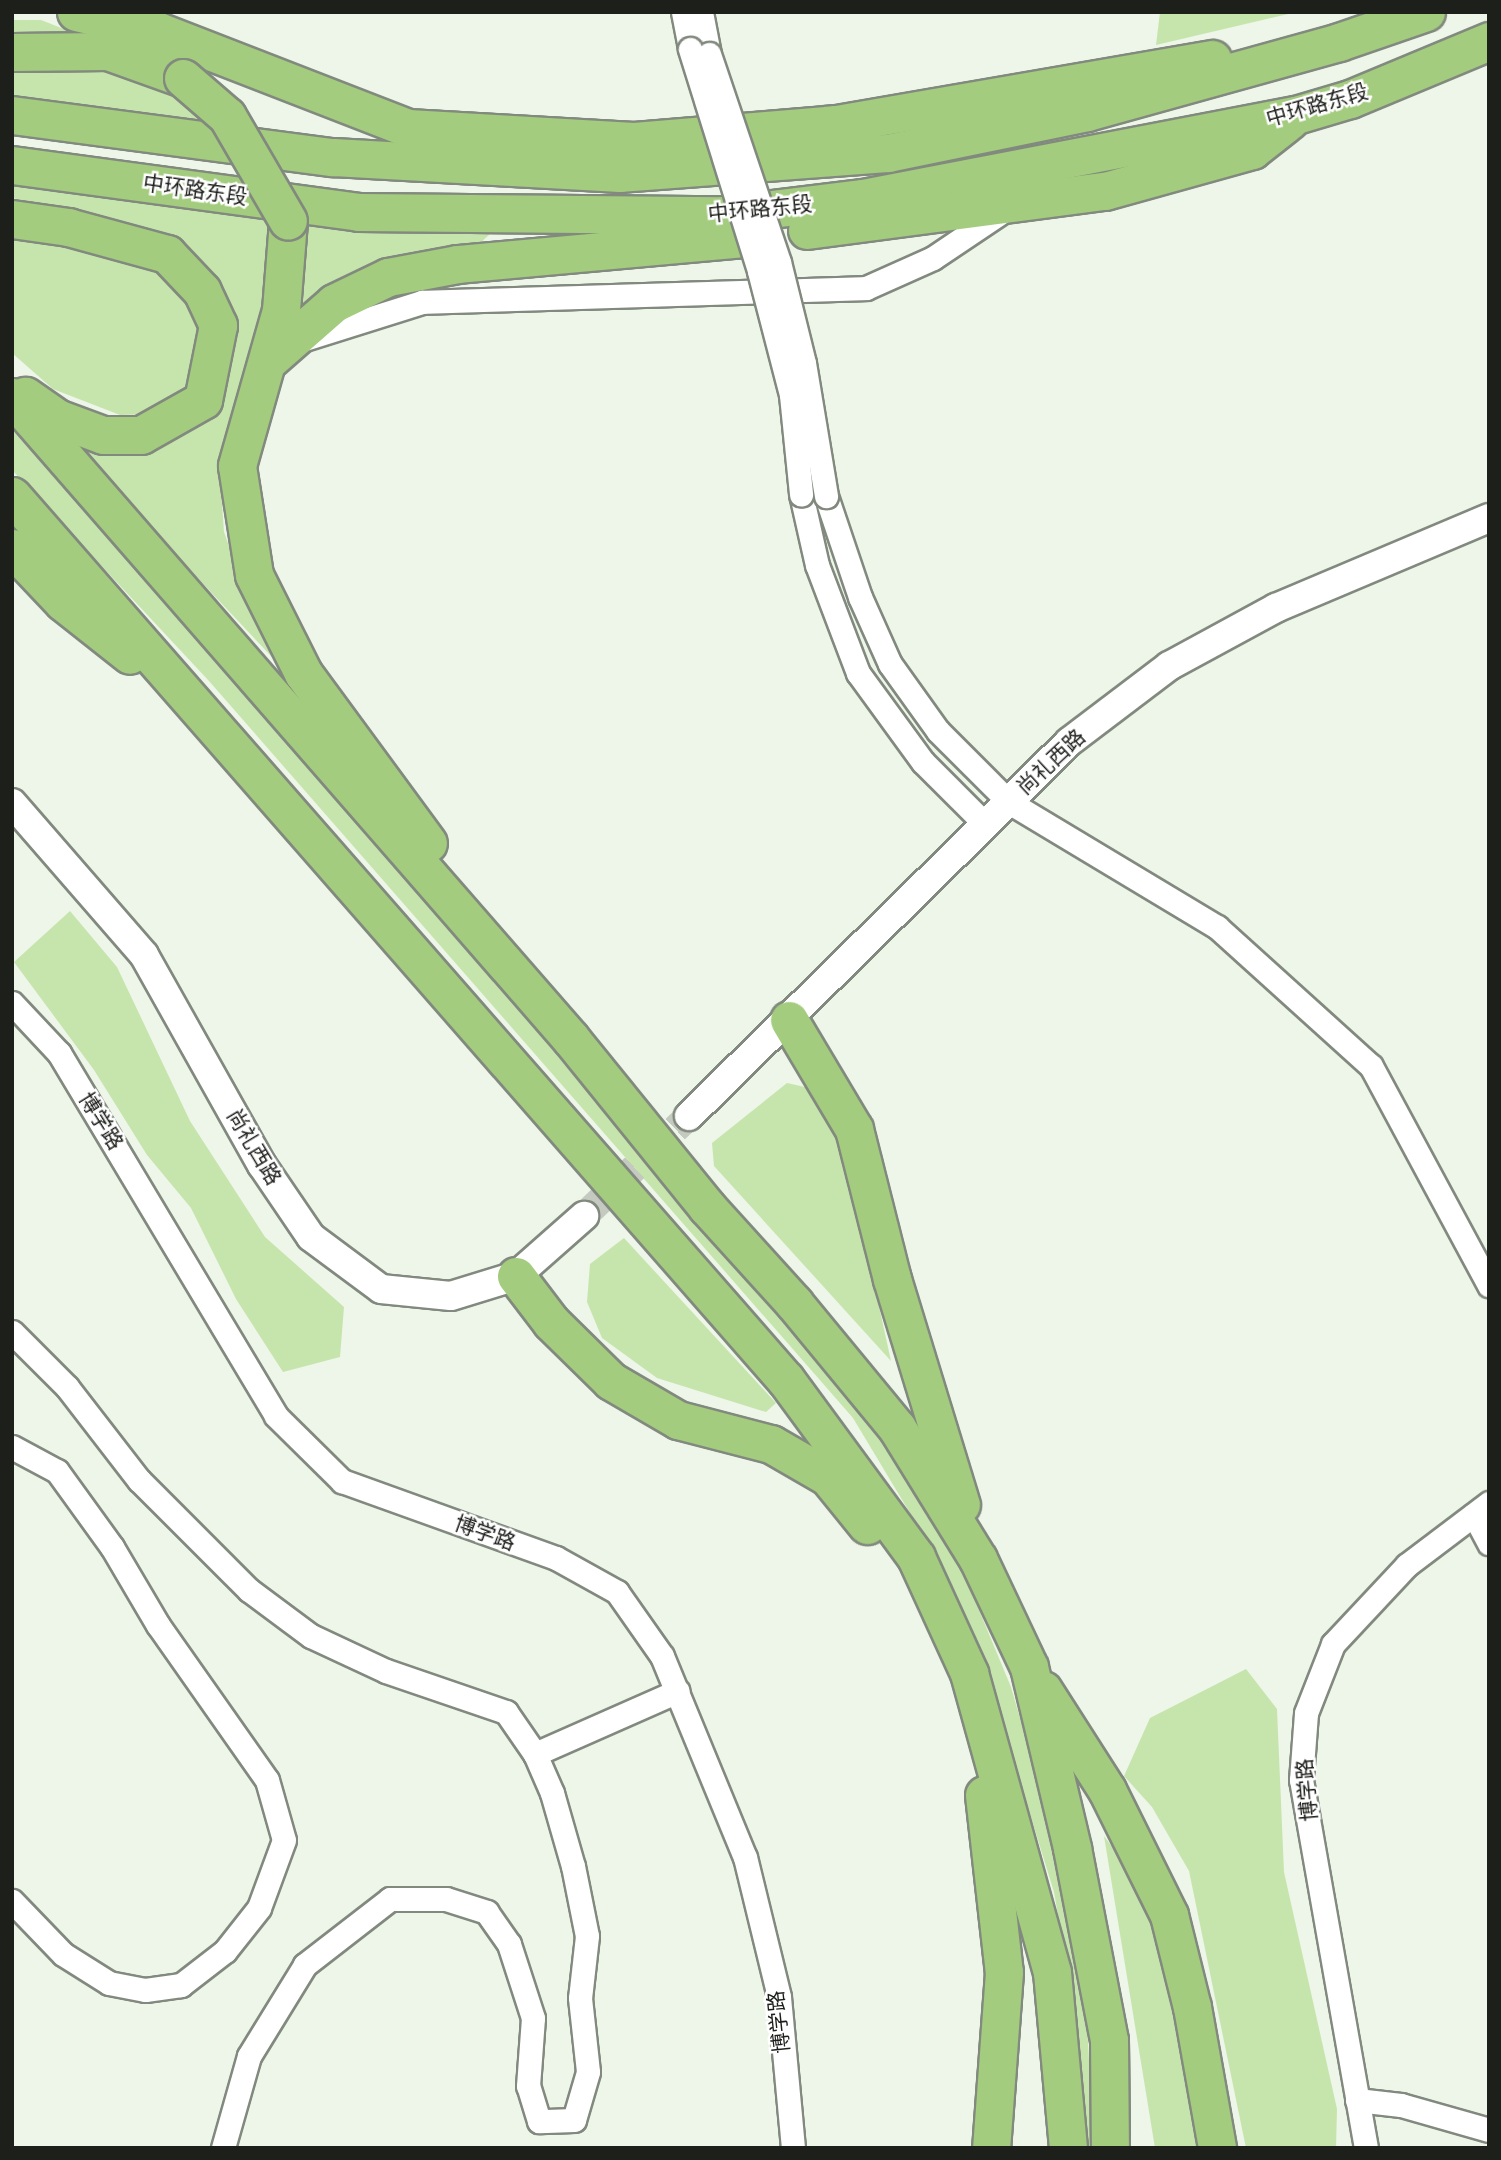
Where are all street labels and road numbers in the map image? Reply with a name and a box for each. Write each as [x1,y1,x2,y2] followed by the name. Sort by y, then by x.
[1263,78,1371,132] street label: 中环路东段
[141,170,249,210] street label: 中环路东段
[706,191,814,227] street label: 中环路东段
[1012,724,1090,800] street label: 尚礼西路
[74,1088,128,1154] street label: 博学路
[222,1105,286,1189] street label: 尚礼西路
[451,1510,519,1556] street label: 博学路
[1292,1758,1322,1822] street label: 博学路
[763,1989,795,2055] street label: 博学路

